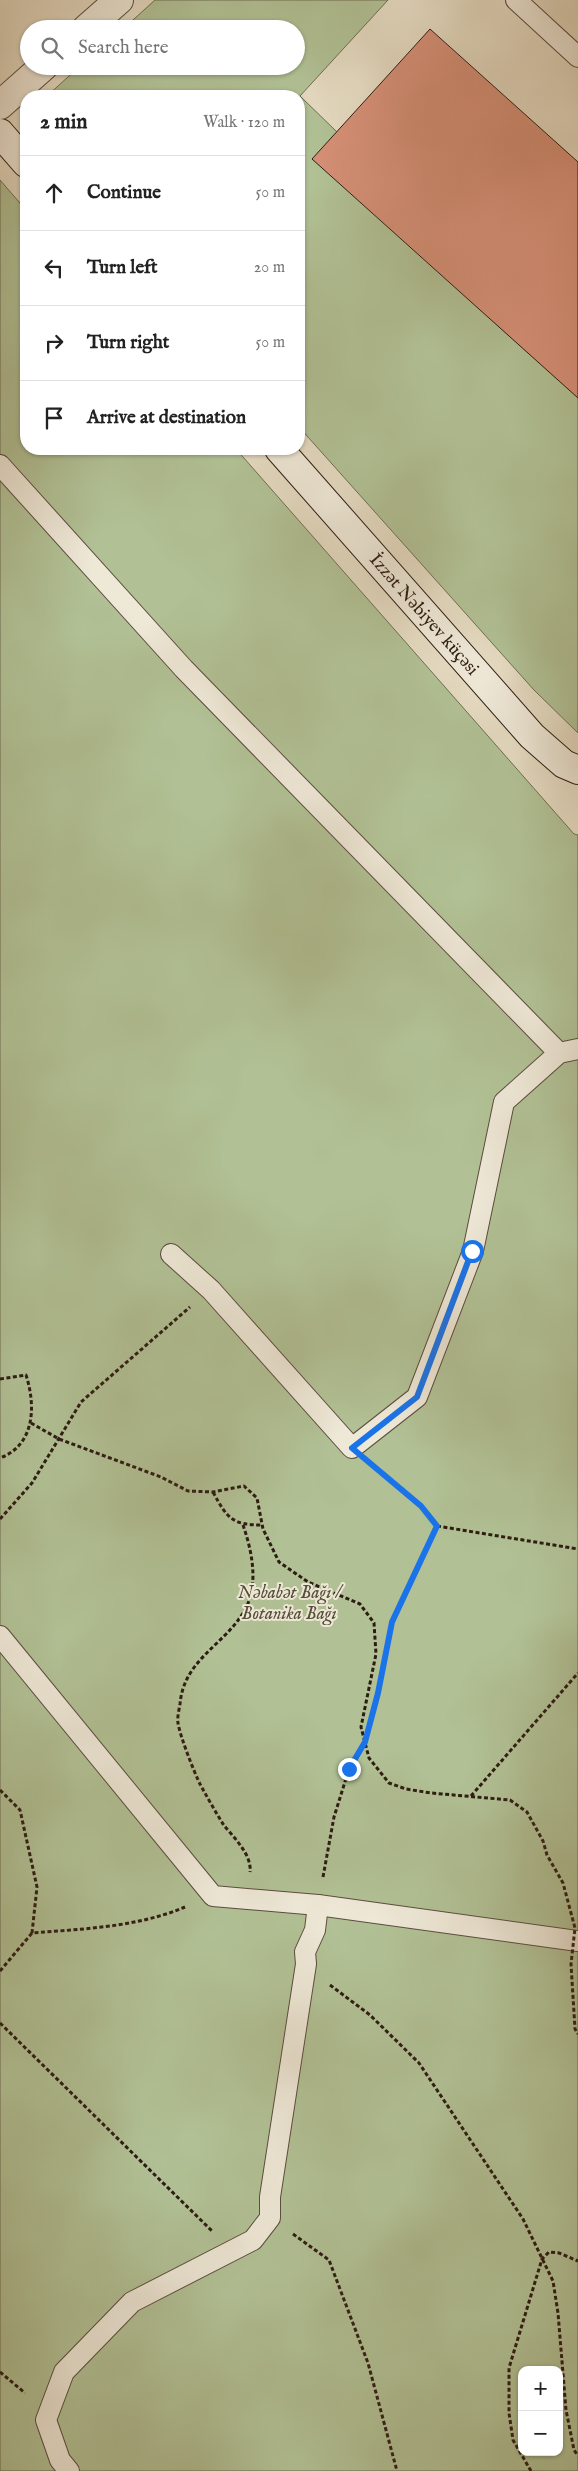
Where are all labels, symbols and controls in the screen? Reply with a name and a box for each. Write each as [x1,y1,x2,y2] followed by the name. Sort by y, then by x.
[20,20,305,75] search box
[38,34,66,62] icon: search
[78,36,169,60] text: Search here
[40,109,87,136] text: 2 min
[203,113,285,133] text: Walk · 120 m
[40,179,68,207] icon: ahead
[87,181,161,205] text: Continue
[256,183,285,203] text: 50 m
[40,254,68,282] icon: left
[87,256,158,280] text: Turn left
[254,258,285,278] text: 20 m
[40,329,68,357] icon: right
[87,331,169,355] text: Turn right
[256,333,285,353] text: 50 m
[40,404,68,432] icon: arrive
[87,406,246,430] text: Arrive at destination
[363,549,483,681] street label: İzzət Nəbiyev küçəsi
[461,1240,484,1263] route start
[238,1582,344,1626] park label: Nəbabət Bağı / Botanika Bağı
[338,1758,361,1781] route end
[518,2366,563,2456] map controls
[518,2366,563,2411] button: +
[518,2411,563,2456] button: −

